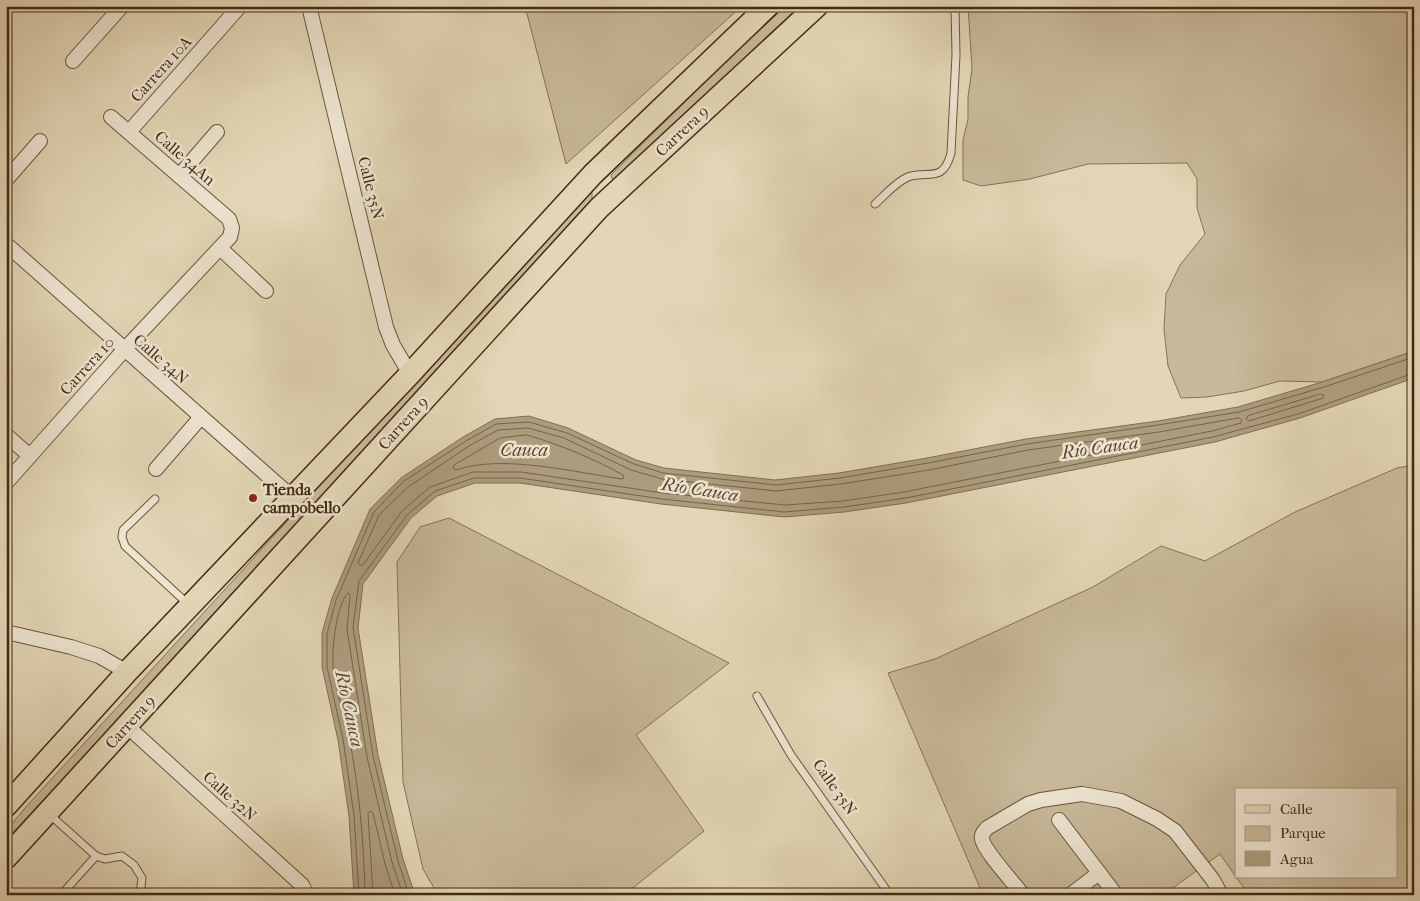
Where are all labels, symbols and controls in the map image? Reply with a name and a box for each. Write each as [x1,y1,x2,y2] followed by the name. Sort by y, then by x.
[126,32,196,106] street label: Carrera 10A
[652,102,712,160] street label: Carrera 9
[151,127,220,190] street label: Calle 34An
[354,155,388,221] street label: Calle 35N
[130,330,192,388] street label: Calle 34N
[56,333,118,399] street label: Carrera 10
[374,392,432,454] street label: Carrera 9
[1059,432,1140,464] water label: Río Cauca
[500,440,548,461] water label: Cauca
[659,473,740,506] water label: Río Cauca
[262,480,341,518] place label: Tienda campobello
[247,492,259,504] marker: Tienda campobello
[330,668,367,749] water label: Río Cauca
[101,691,159,753] street label: Carrera 9
[809,755,861,819] street label: Calle 35N
[199,767,261,825] street label: Calle 32N
[1235,788,1398,878] legend
[1280,800,1313,818] text: Calle
[1280,824,1326,842] text: Parque
[1279,850,1314,868] text: Agua

